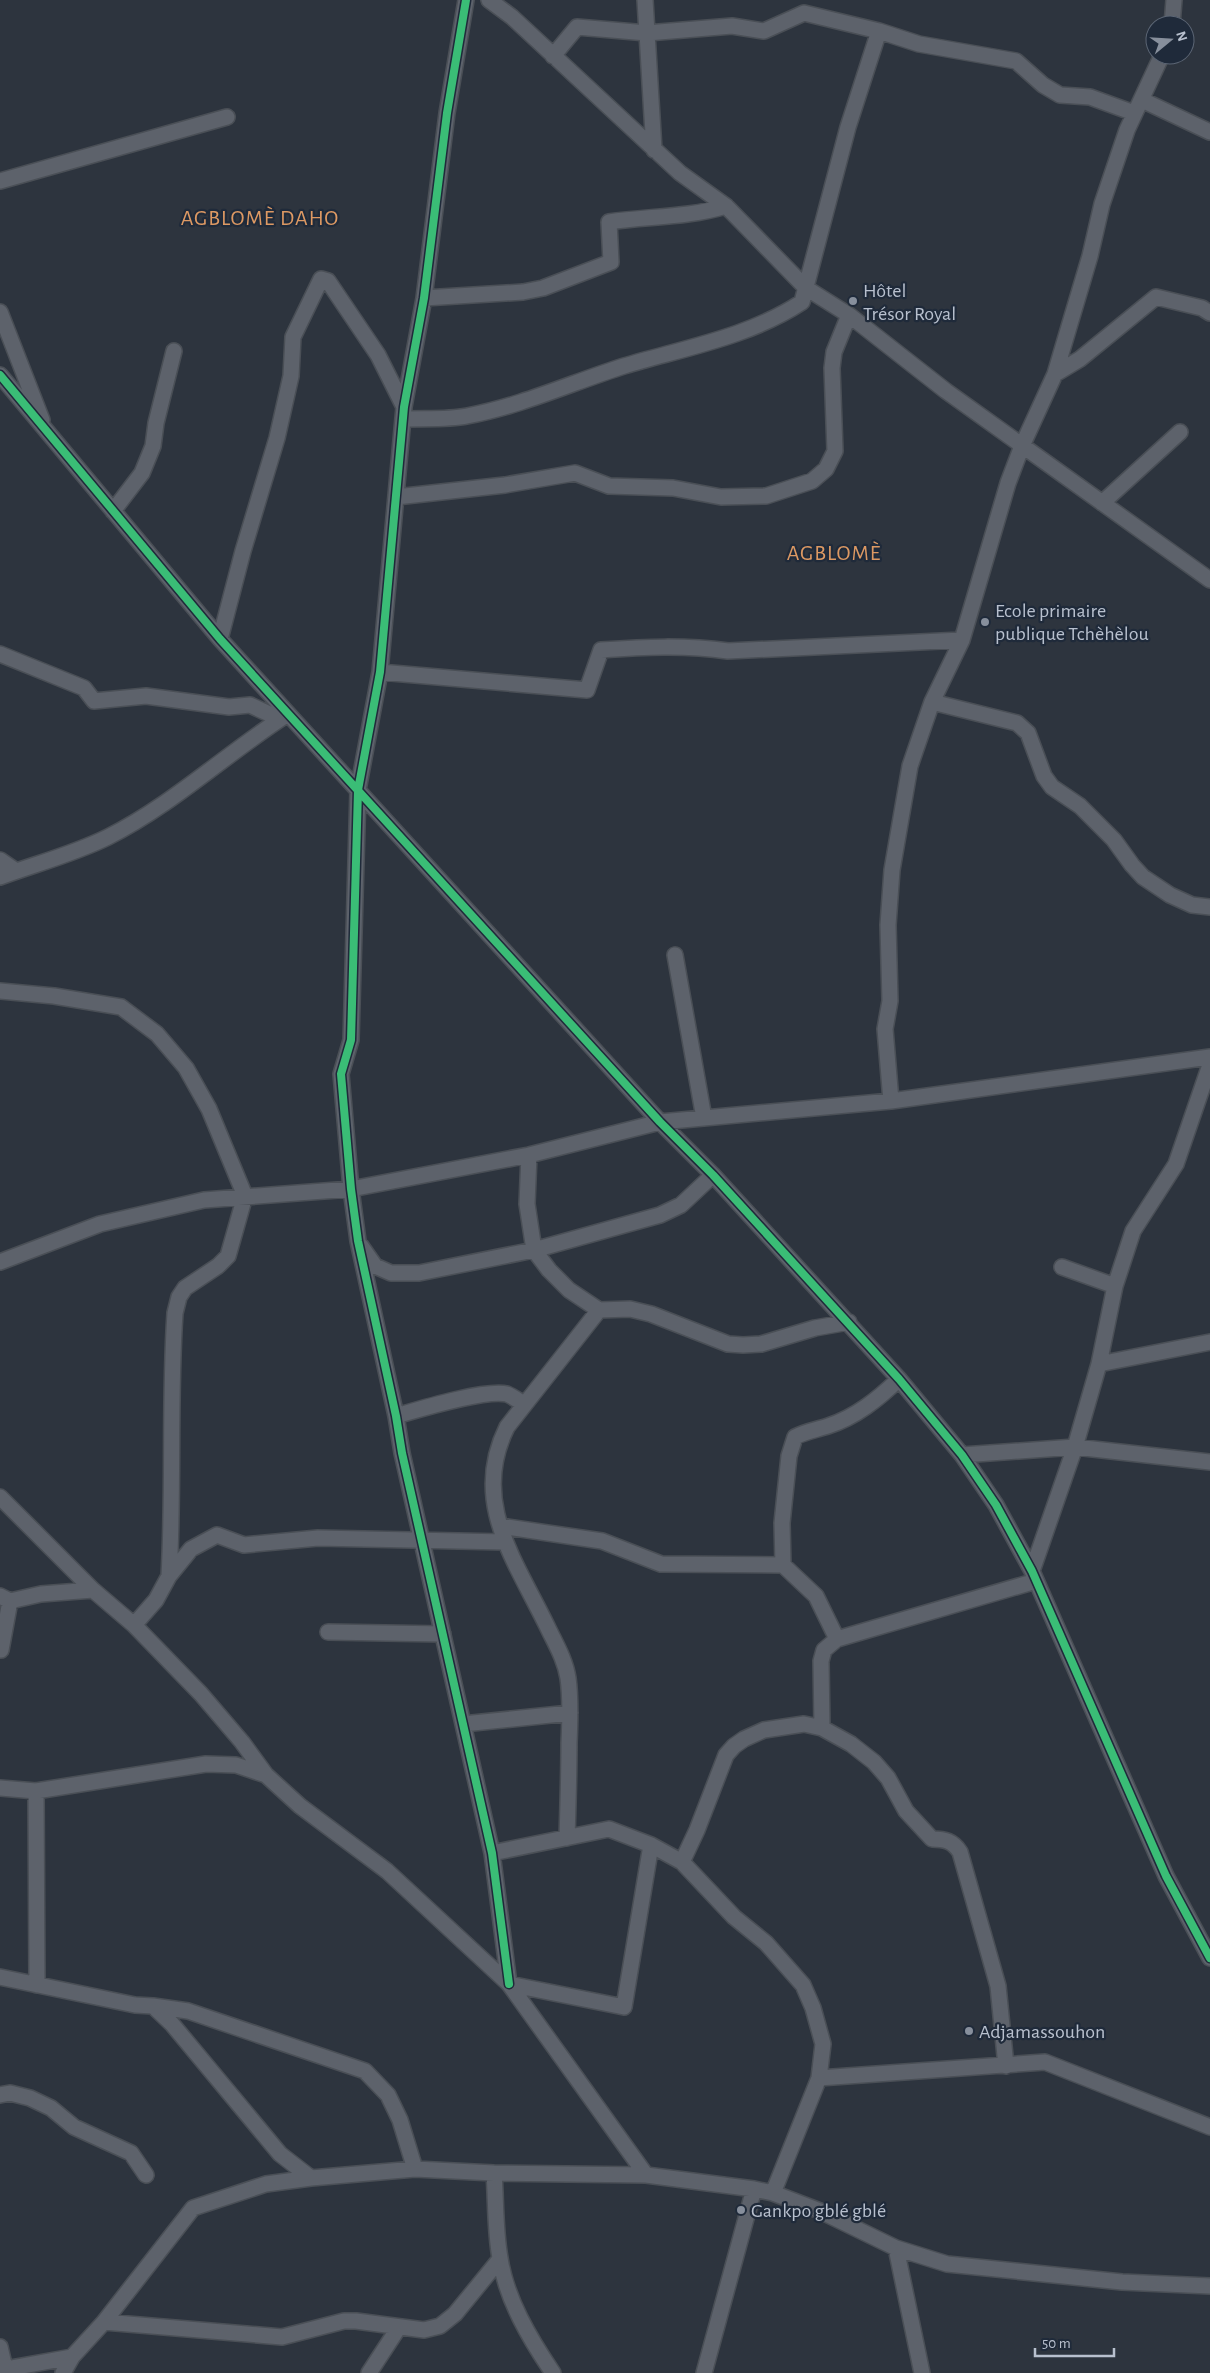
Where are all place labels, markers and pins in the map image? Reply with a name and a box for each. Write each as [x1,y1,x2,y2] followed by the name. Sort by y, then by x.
[863,281,956,324] place label: Hôtel Trésor Royal
[847,295,859,307] marker: Hôtel Trésor Royal
[995,601,1149,644] place label: Ecole primaire publique Tchèhèlou
[979,616,991,628] marker: Ecole primaire publique Tchèhèlou
[979,2022,1105,2042] place label: Adjamassouhon
[963,2025,975,2037] marker: Adjamassouhon
[751,2201,886,2221] place label: Gankpo gblé gblé
[735,2204,747,2216] marker: Gankpo gblé gblé

